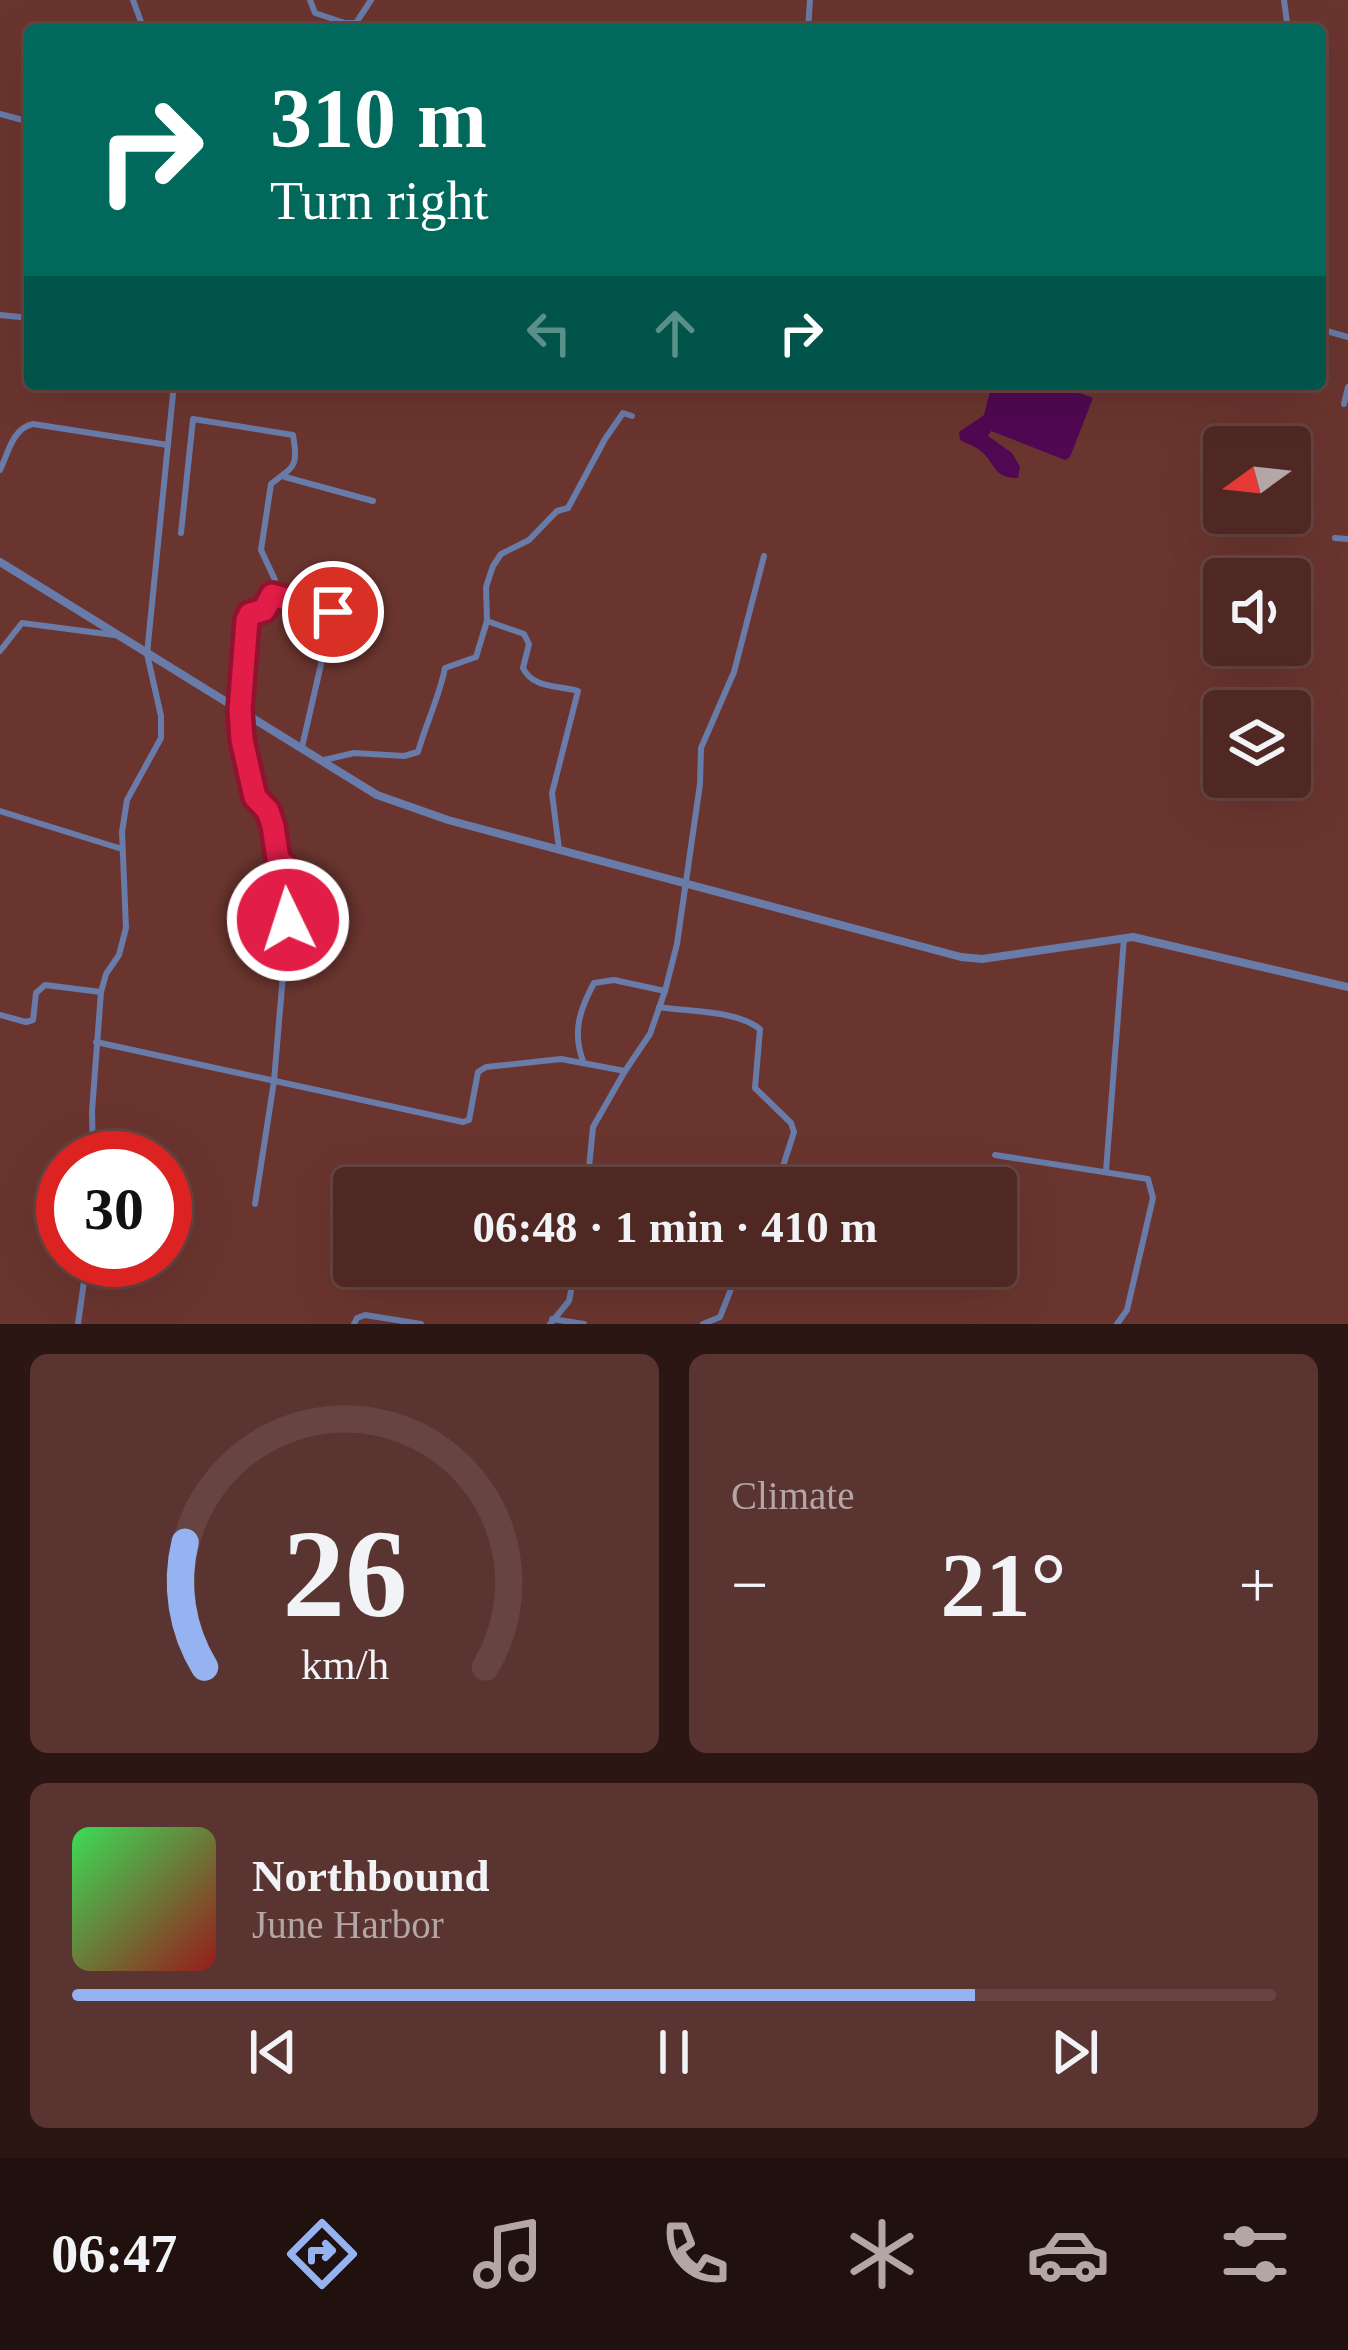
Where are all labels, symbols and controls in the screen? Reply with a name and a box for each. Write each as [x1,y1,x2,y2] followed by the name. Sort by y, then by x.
[72,72,228,228] icon: right
[270,72,487,165] text: 310 m
[270,171,489,231] text: Turn right
[516,300,582,366] icon: left
[642,300,708,366] icon: ahead
[768,300,834,366] icon: right
[1203,426,1311,534] north arrow
[1203,426,1311,798] map controls
[1203,558,1311,666] button: sound
[282,561,384,663] pin
[300,579,366,645] icon: arrive
[1203,690,1311,798] button: layers
[225,857,351,983] position arrow
[36,1131,192,1287] speed limit sign: 30
[473,1202,878,1252] text: 06:48 · 1 min · 410 m
[731,1474,854,1517] text: Climate
[282,1505,407,1643] text: 26
[941,1536,1067,1635] text: 21°
[731,1548,768,1621] text: −
[1239,1548,1276,1621] text: +
[300,1640,389,1687] text: km/h
[252,1851,490,1901] text: Northbound
[252,1903,444,1946] text: June Harbor
[240,2019,306,2085] icon: previous
[641,2019,707,2085] icon: pause
[1042,2019,1108,2085] icon: next
[280,2212,364,2296] icon: directions
[466,2212,550,2296] icon: music
[653,2212,737,2296] icon: phone
[840,2212,924,2296] icon: climate
[1026,2212,1110,2296] icon: car
[1213,2212,1297,2296] icon: filters
[51,2224,177,2284] text: 06:47

